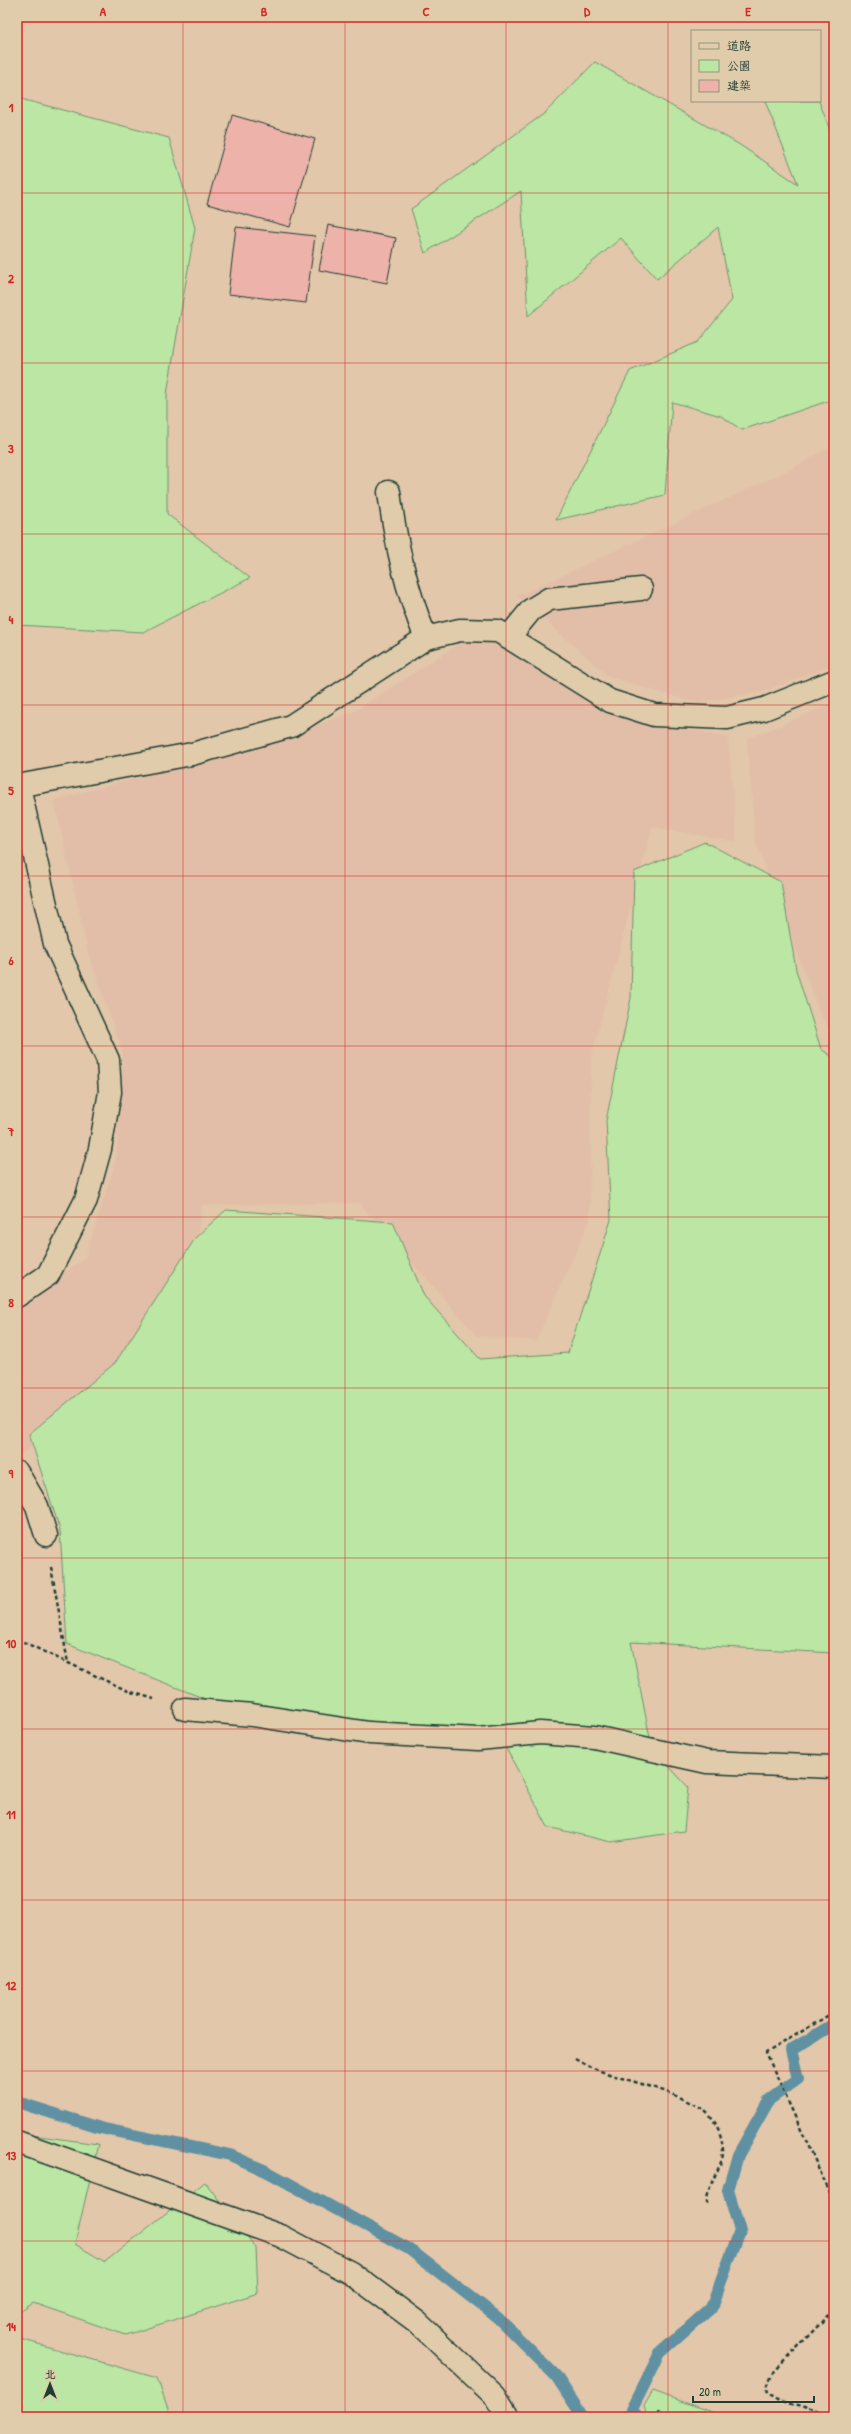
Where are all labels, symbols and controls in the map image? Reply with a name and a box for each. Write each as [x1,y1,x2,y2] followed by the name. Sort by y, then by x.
[100,2,107,20] text: A
[261,2,268,20] text: B
[422,2,430,20] text: C
[584,2,591,20] text: D
[745,2,751,20] text: E
[691,30,821,102] legend
[727,37,751,54] text: 道路
[727,57,751,74] text: 公園
[727,77,751,94] text: 建築
[9,98,14,116] text: 1
[8,269,15,287] text: 2
[8,439,14,457] text: 3
[9,610,14,628] text: 4
[8,781,14,799] text: 5
[8,951,14,969] text: 6
[7,1122,15,1140] text: 7
[8,1293,14,1311] text: 8
[9,1464,14,1482] text: 9
[6,1634,16,1652] text: 10
[6,1805,16,1823] text: 11
[6,1976,17,1994] text: 12
[6,2146,16,2164] text: 13
[6,2317,16,2335] text: 14
[30,2364,70,2404] north arrow
[45,2367,56,2381] text: 北
[693,2378,814,2404] scale bar
[699,2383,721,2400] text: 20 m

